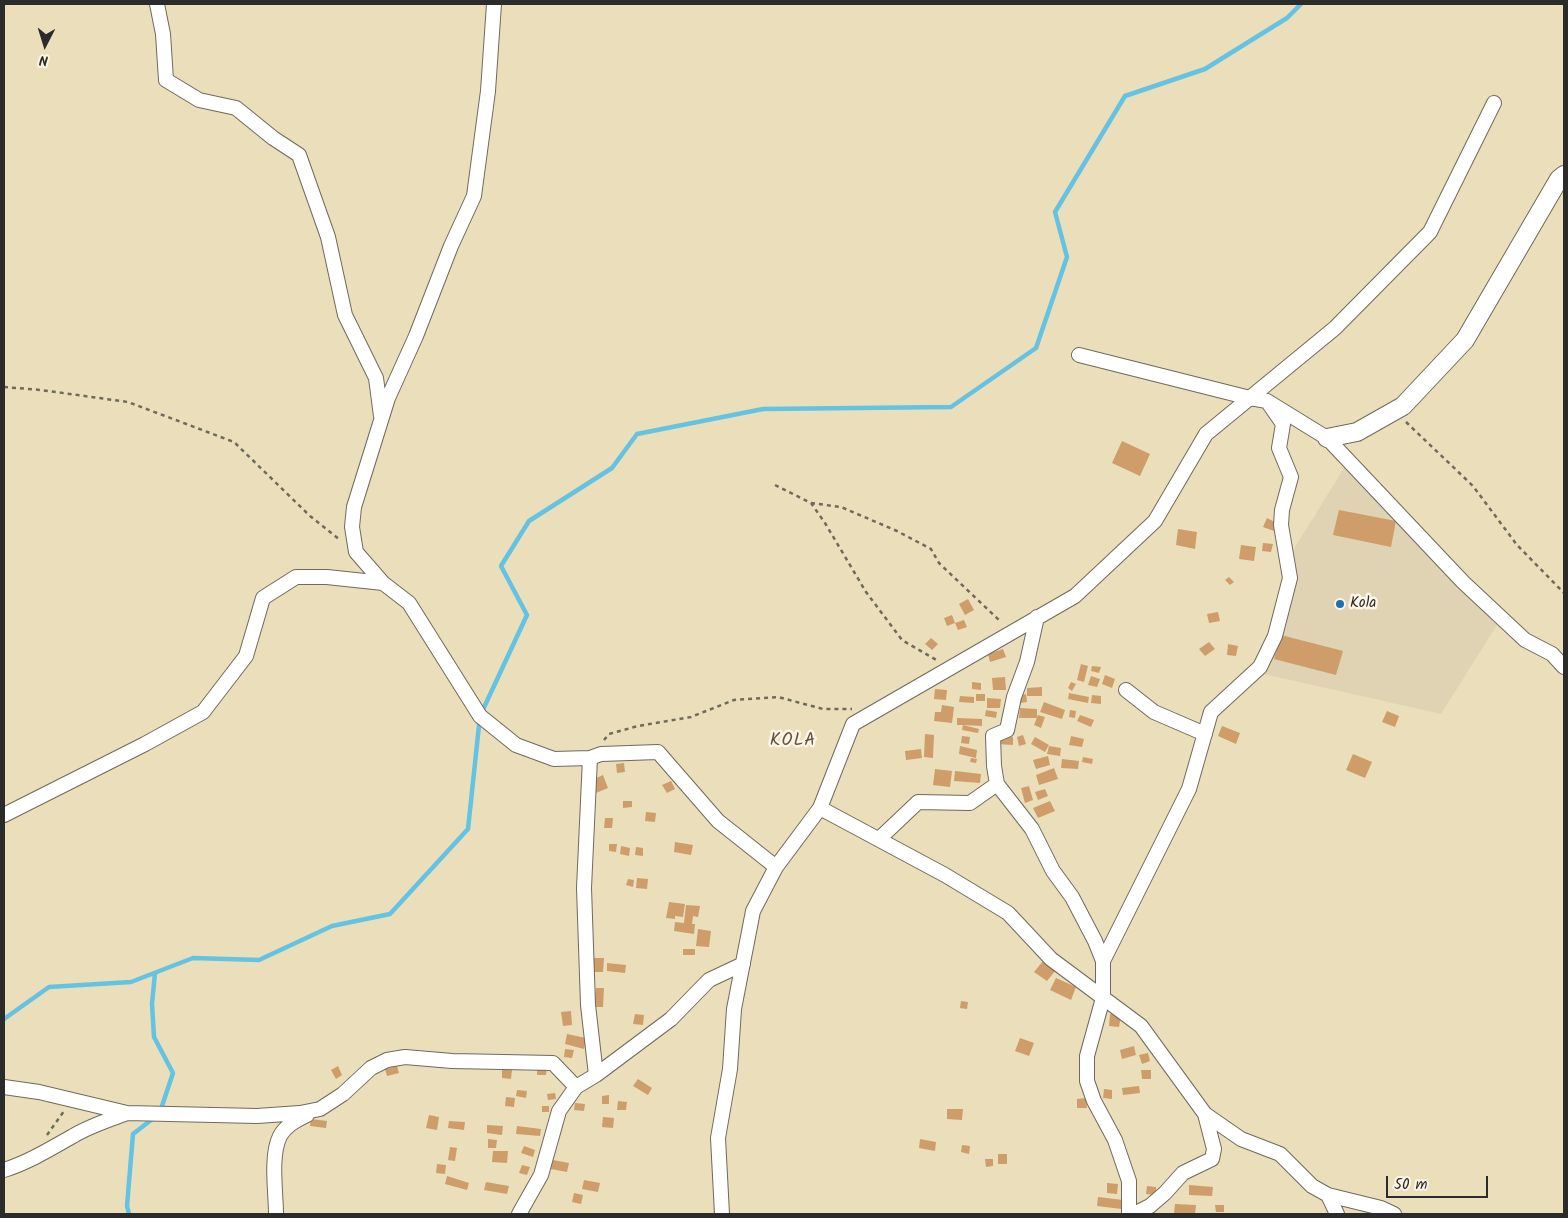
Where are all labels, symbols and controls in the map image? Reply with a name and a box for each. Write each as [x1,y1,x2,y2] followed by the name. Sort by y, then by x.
[20,20,70,70] north arrow
[38,49,49,71] text: N
[1350,595,1376,613] place label: Kola
[1334,598,1346,610] marker: Kola
[769,731,817,753] district label: KOLA
[1388,1166,1490,1198] scale bar
[1394,1173,1428,1197] text: 50 m

